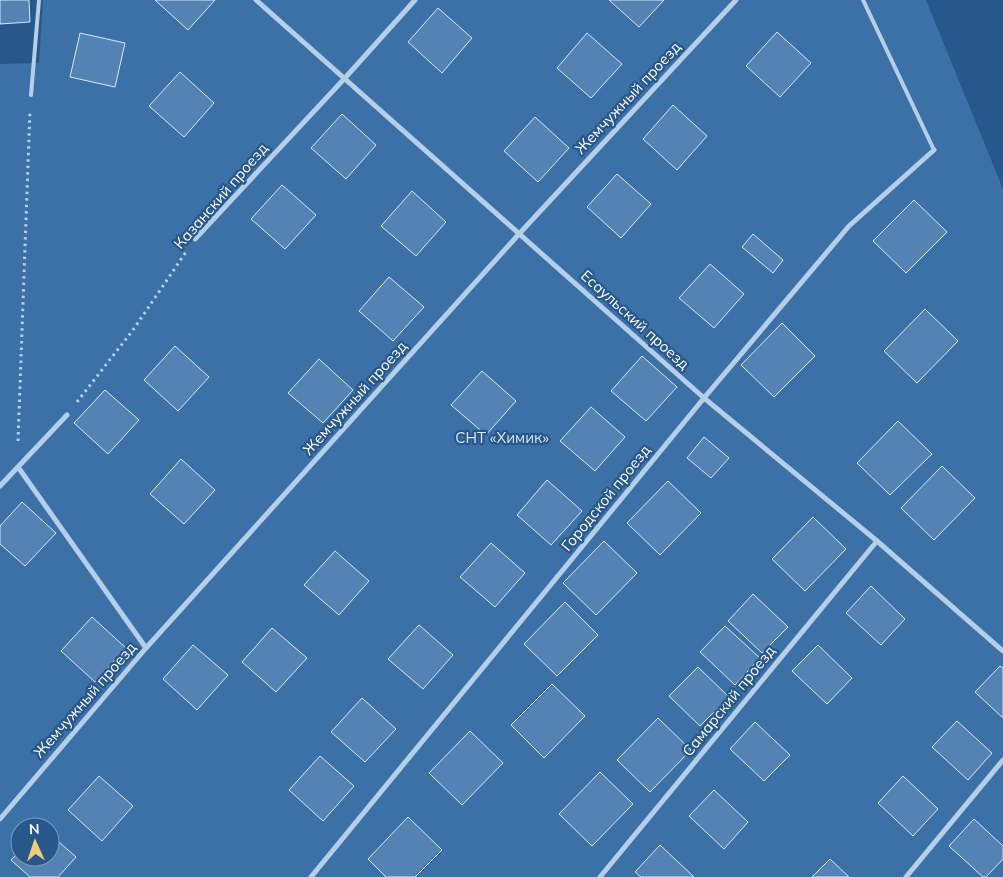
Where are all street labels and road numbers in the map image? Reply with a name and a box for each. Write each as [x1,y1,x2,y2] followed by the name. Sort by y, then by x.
[571,37,685,158] street label: Жемчужный проезд
[169,139,272,253] street label: Казанский проезд
[577,266,694,373] street label: Есаульский проезд
[298,337,411,459] street label: Жемчужный проезд
[557,441,654,555] street label: Городской проезд
[29,638,140,761] street label: Жемчужный проезд
[678,641,779,760] street label: Самарский проезд

